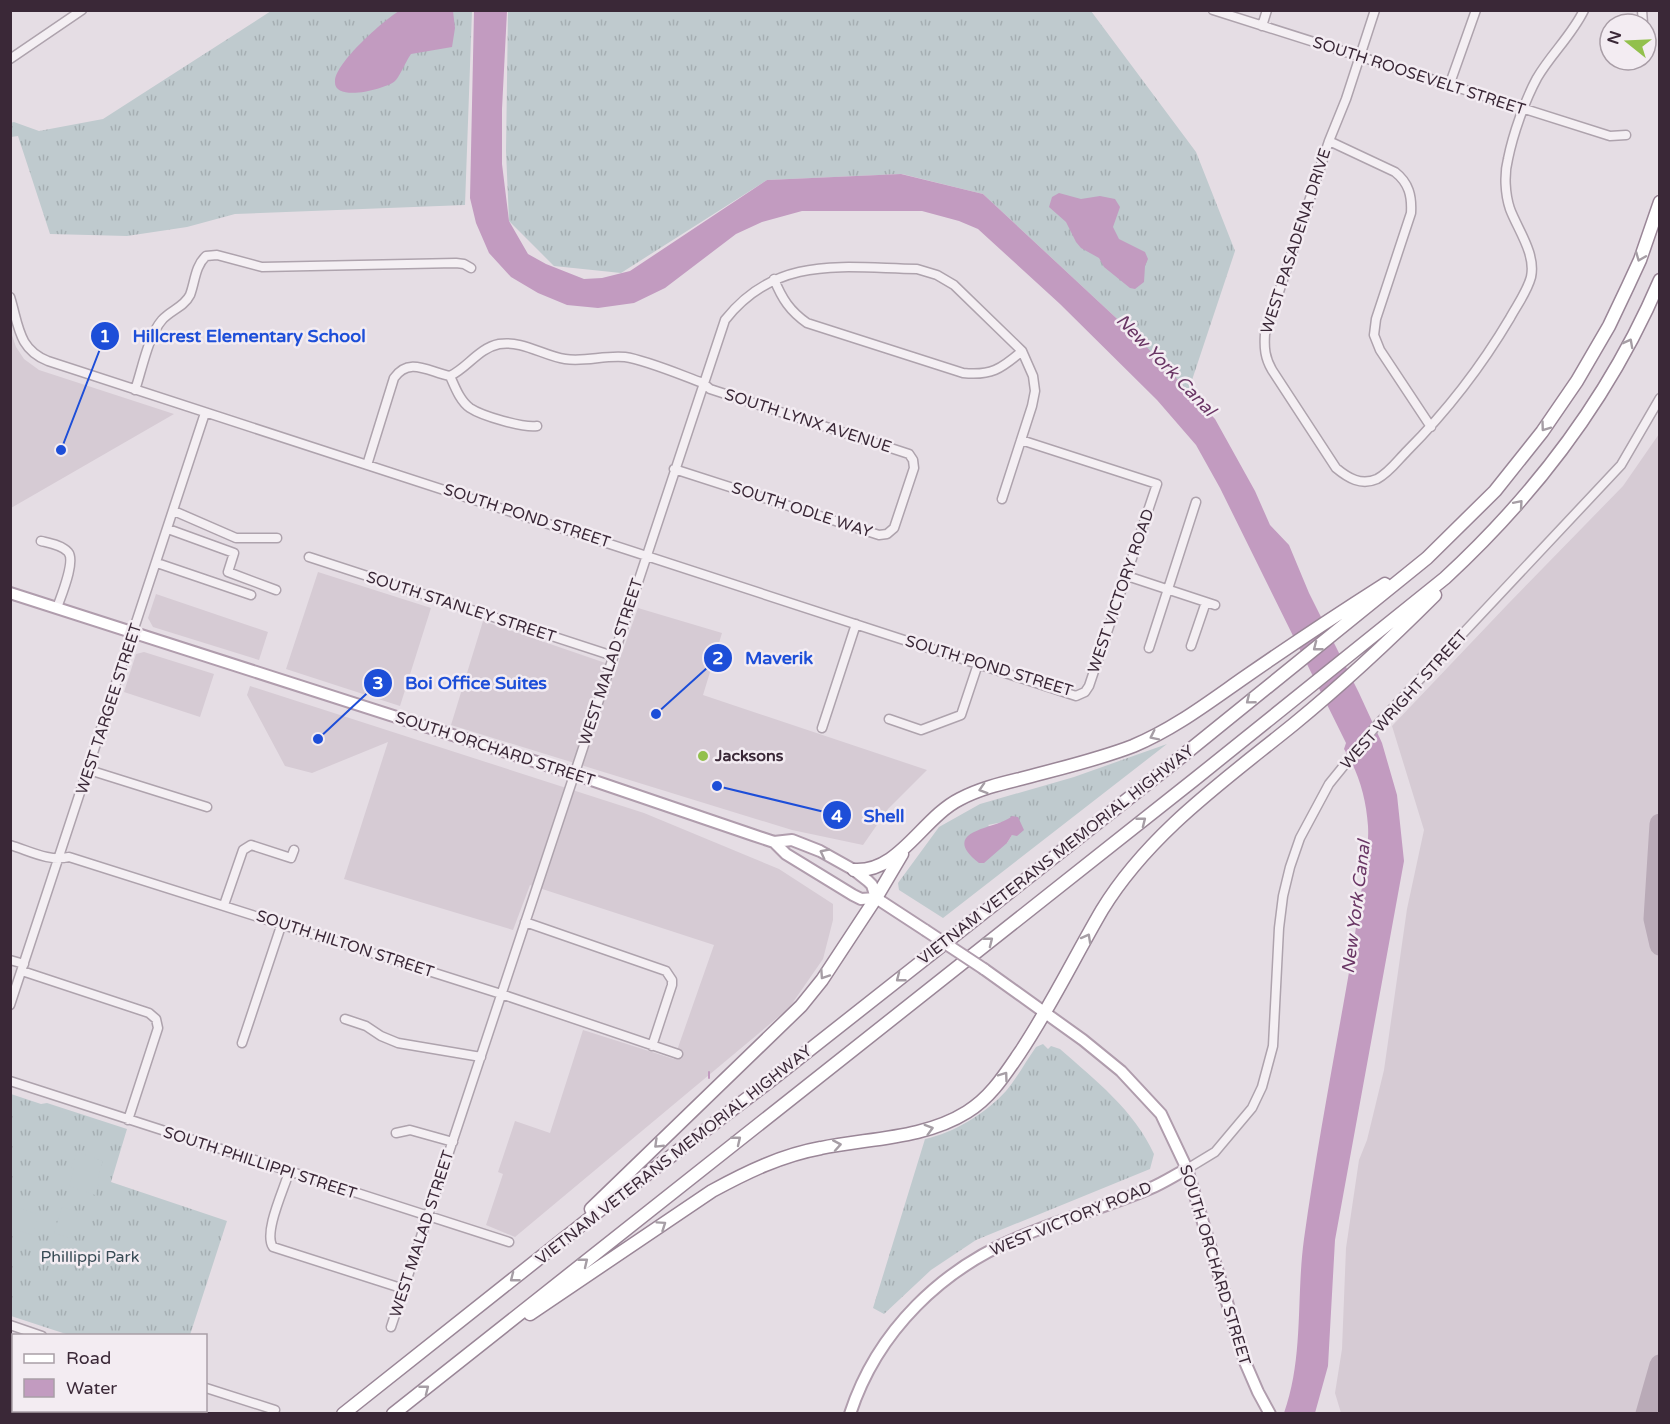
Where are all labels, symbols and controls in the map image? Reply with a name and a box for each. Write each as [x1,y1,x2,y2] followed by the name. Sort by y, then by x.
[1598,12,1658,72] north arrow
[1603,28,1626,47] text: N
[1310,32,1528,120] street label: SOUTH ROOSEVELT STREET
[1257,146,1335,336] street label: WEST PASADENA DRIVE
[1635,252,1648,262] one-way arrow
[1112,309,1222,423] water label: New York Canal
[90,318,377,354] callout: Hillcrest Elementary School
[99,325,111,347] text: 1
[132,325,366,347] text: Hillcrest Elementary School
[1622,339,1633,350] one-way arrow
[722,385,894,457] street label: SOUTH LYNX AVENUE
[1542,421,1553,432] one-way arrow
[729,478,875,542] street label: SOUTH ODLE WAY
[441,480,613,553] street label: SOUTH POND STREET
[1512,500,1523,511] one-way arrow
[1083,506,1159,676] street label: WEST VICTORY ROAD
[364,567,559,647] street label: SOUTH STANLEY STREET
[575,576,648,748] street label: WEST MALAD STREET
[72,621,146,797] street label: WEST TARGEE STREET
[1336,626,1472,774] street label: WEST WRIGHT STREET
[903,631,1076,701] street label: SOUTH POND STREET
[1313,639,1324,650] one-way arrow
[703,640,825,676] callout: Maverik
[712,647,724,669] text: 2
[745,647,813,669] text: Maverik
[363,665,559,701] callout: Boi Office Suites
[372,672,384,694] text: 3
[405,672,547,694] text: Boi Office Suites
[1246,693,1257,704] one-way arrow
[393,707,598,791] street label: SOUTH ORCHARD STREET
[1149,729,1160,740] one-way arrow
[914,741,1198,969] street label: VIETNAM VETERANS MEMORIAL HIGHWAY
[714,746,784,766] place label: Jacksons
[696,749,710,763] marker: Jacksons
[978,782,989,794] one-way arrow
[822,797,917,833] callout: Shell
[831,805,843,827] text: 4
[863,805,905,827] text: Shell
[1135,817,1146,828] one-way arrow
[1337,837,1375,975] water label: New York Canal
[819,849,830,861] one-way arrow
[254,906,437,982] street label: SOUTH HILTON STREET
[1080,934,1091,944] one-way arrow
[982,938,993,949] one-way arrow
[820,969,831,980] one-way arrow
[896,970,907,981] one-way arrow
[532,1041,816,1269] street label: VIETNAM VETERANS MEMORIAL HIGHWAY
[997,1071,1008,1082] one-way arrow
[161,1122,359,1204] street label: SOUTH PHILLIPPI STREET
[923,1124,934,1136] one-way arrow
[655,1137,665,1148] one-way arrow
[730,1137,741,1148] one-way arrow
[832,1139,842,1152] one-way arrow
[386,1148,459,1320] street label: WEST MALAD STREET
[1175,1162,1255,1368] street label: SOUTH ORCHARD STREET
[987,1177,1155,1261] street label: WEST VICTORY ROAD
[655,1221,666,1232] one-way arrow
[41,1247,140,1267] park label: Phillippi Park
[577,1258,588,1269] one-way arrow
[510,1271,521,1282] one-way arrow
[12,1334,207,1412] legend
[66,1347,111,1369] text: Road
[66,1377,117,1399] text: Water
[418,1385,429,1396] one-way arrow

